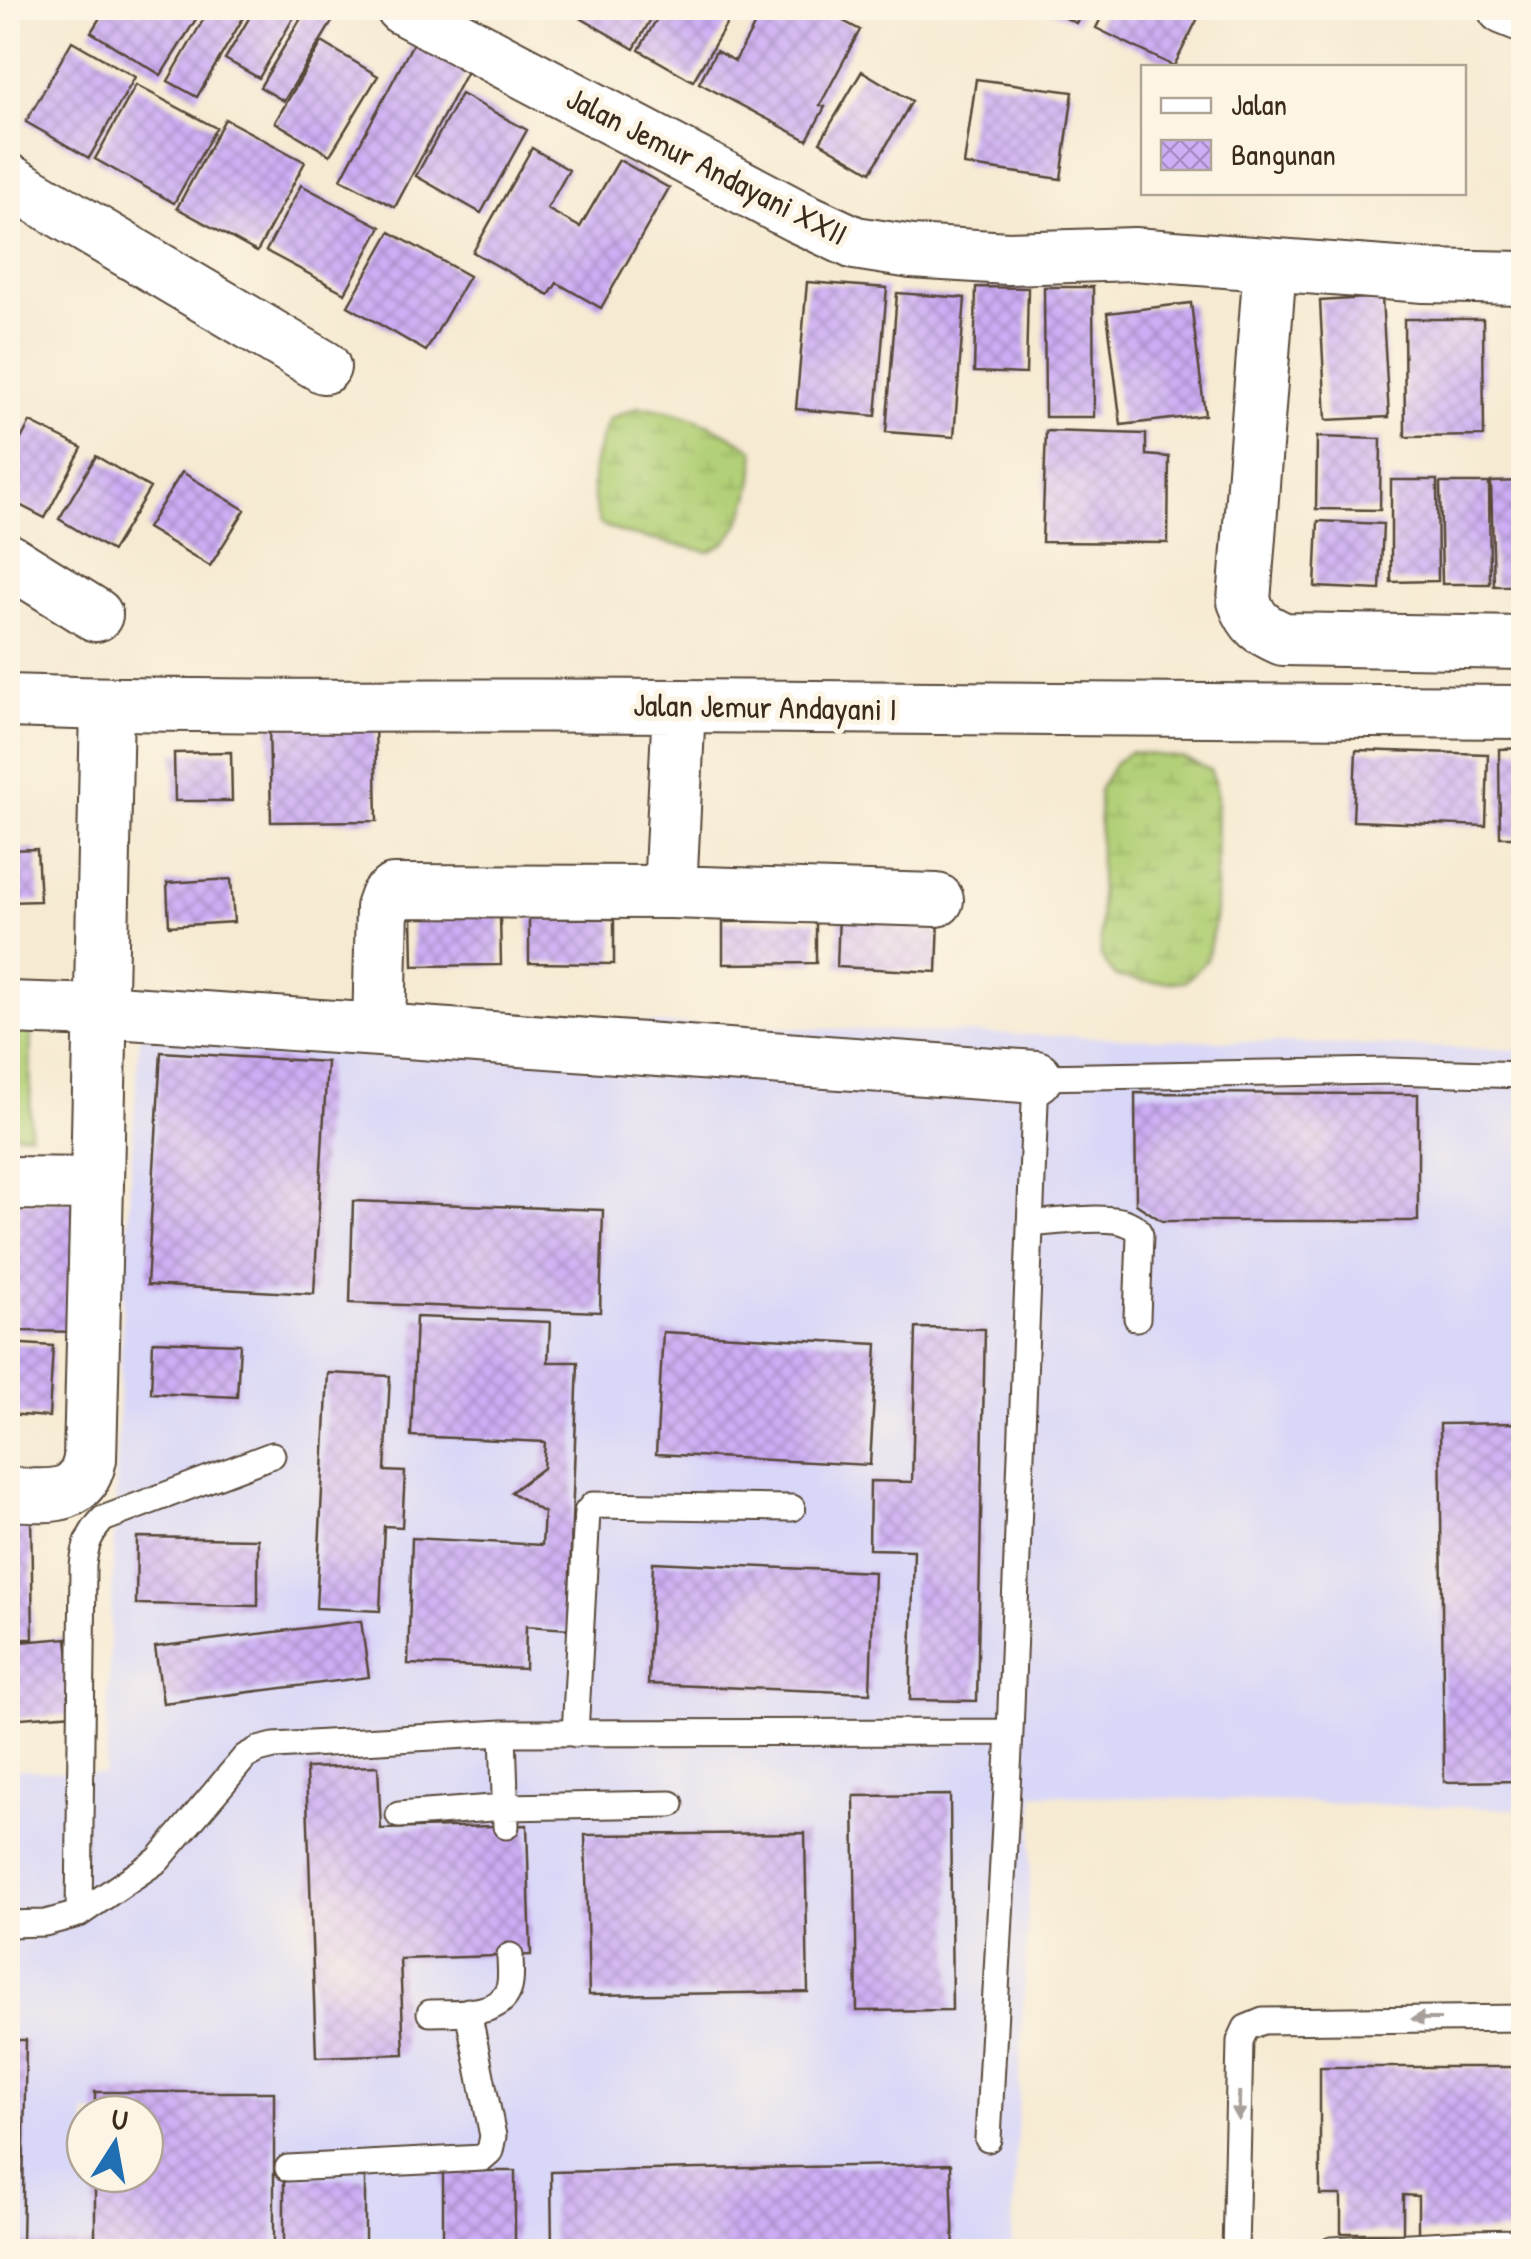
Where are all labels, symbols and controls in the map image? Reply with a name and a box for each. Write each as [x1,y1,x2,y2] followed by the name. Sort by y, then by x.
[1141,65,1466,195] legend
[559,76,855,255] street label: Jalan Jemur Andayani XXII
[1231,84,1287,124] text: Jalan
[1231,134,1336,174] text: Bangunan
[633,683,897,730] street label: Jalan Jemur Andayani I
[1410,2011,1442,2027] one-way arrow
[1230,2090,1246,2122] one-way arrow
[65,2094,165,2194] north arrow
[109,2099,131,2140] text: U

